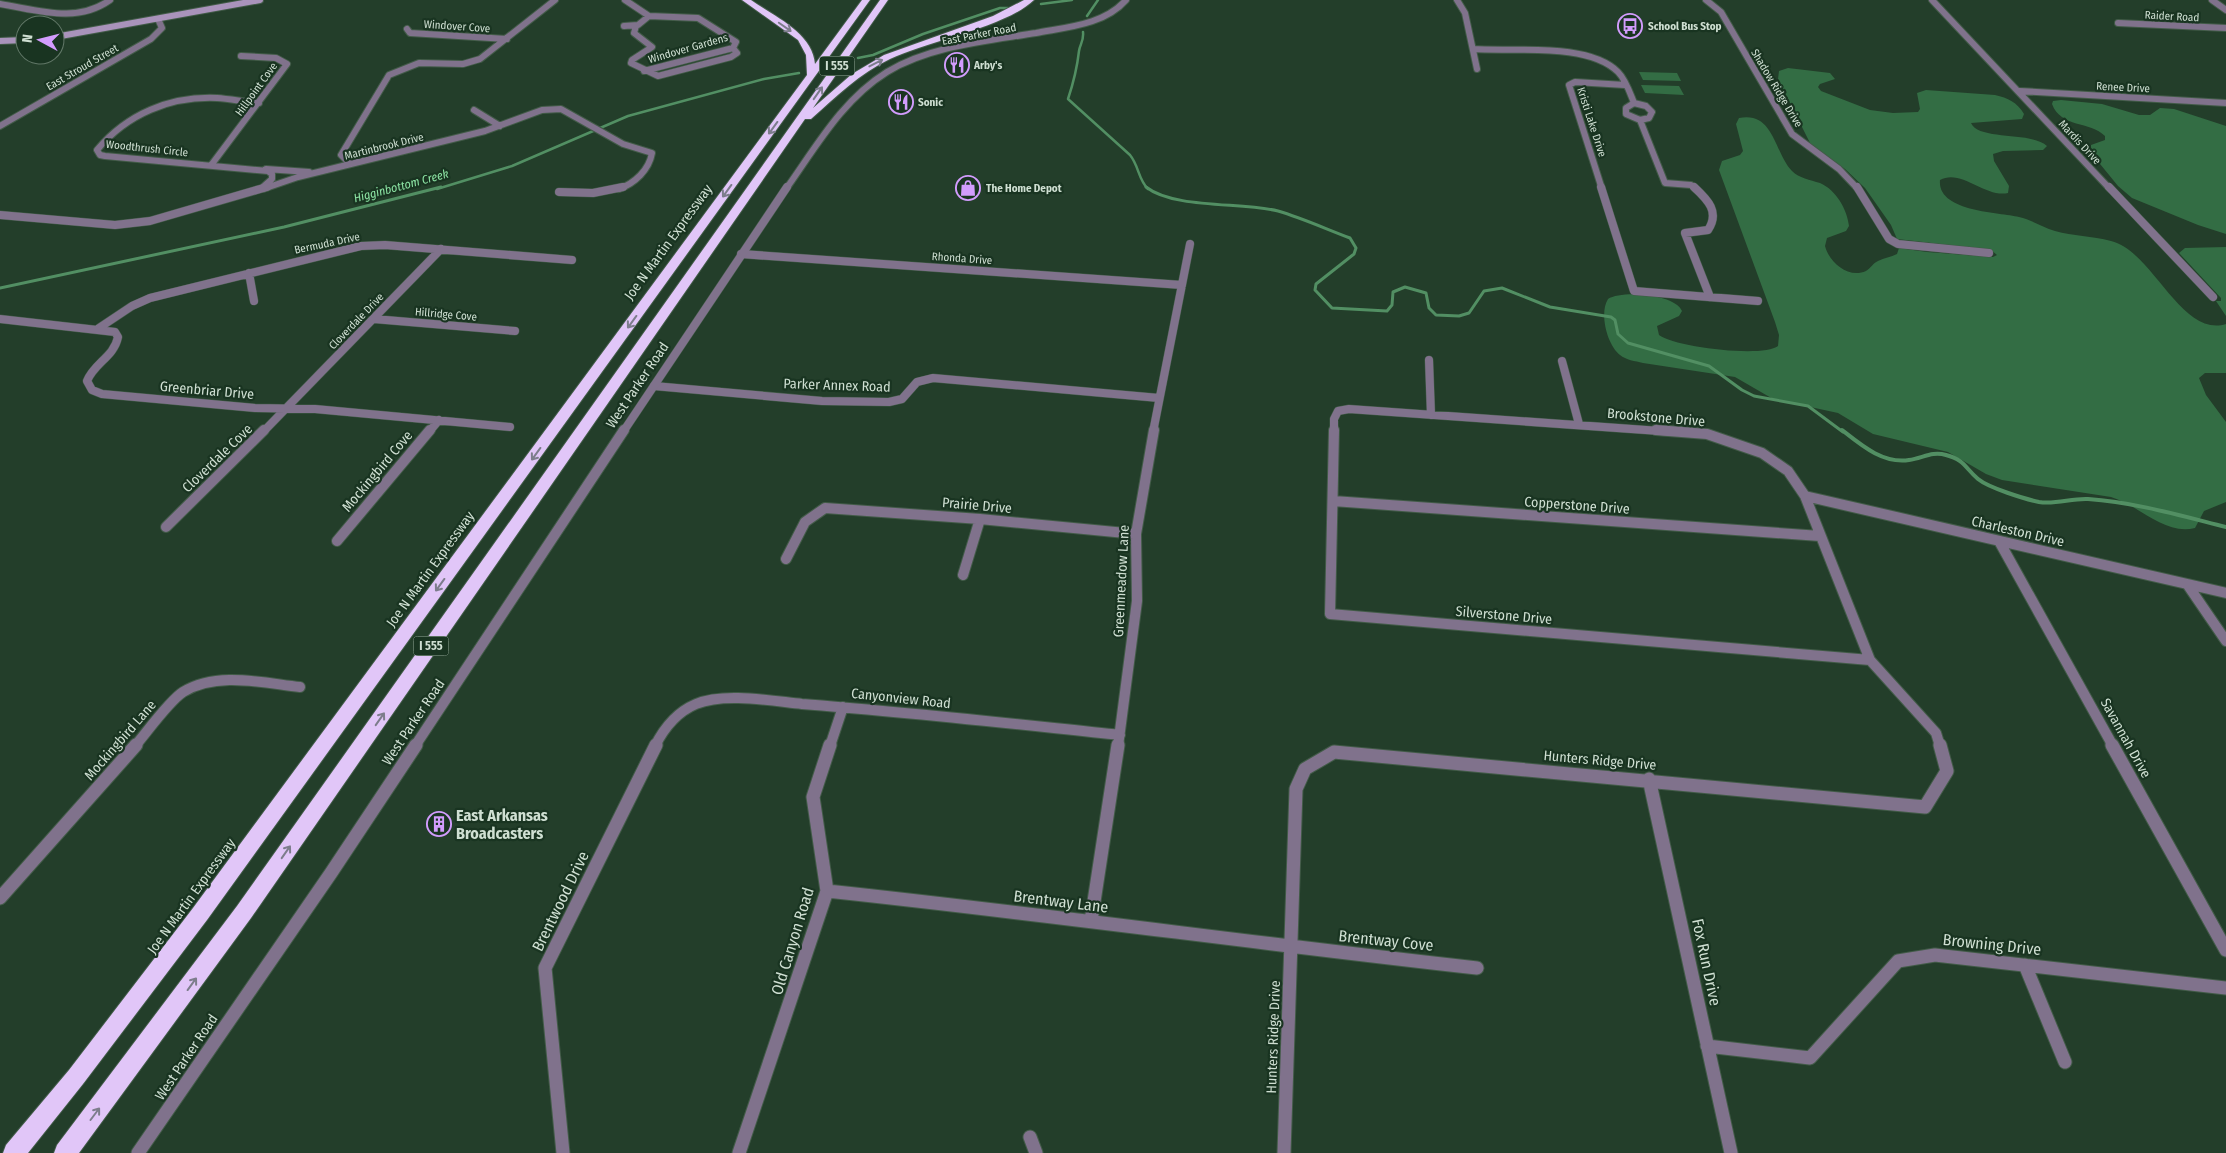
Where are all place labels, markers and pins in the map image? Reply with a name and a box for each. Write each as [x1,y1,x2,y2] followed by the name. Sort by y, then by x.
[1617,13,1643,39] bus stop icon: School Bus Stop
[1648,20,1722,33] place label: School Bus Stop
[944,52,970,78] restaurant icon: Arby's
[973,59,1002,72] place label: Arby's
[888,89,914,115] restaurant icon: Sonic
[918,96,943,109] place label: Sonic
[955,175,981,201] shop icon: The Home Depot
[986,182,1062,195] place label: The Home Depot
[456,806,548,843] place label: East Arkansas Broadcasters
[426,811,452,837] building icon: East Arkansas Broadcasters

